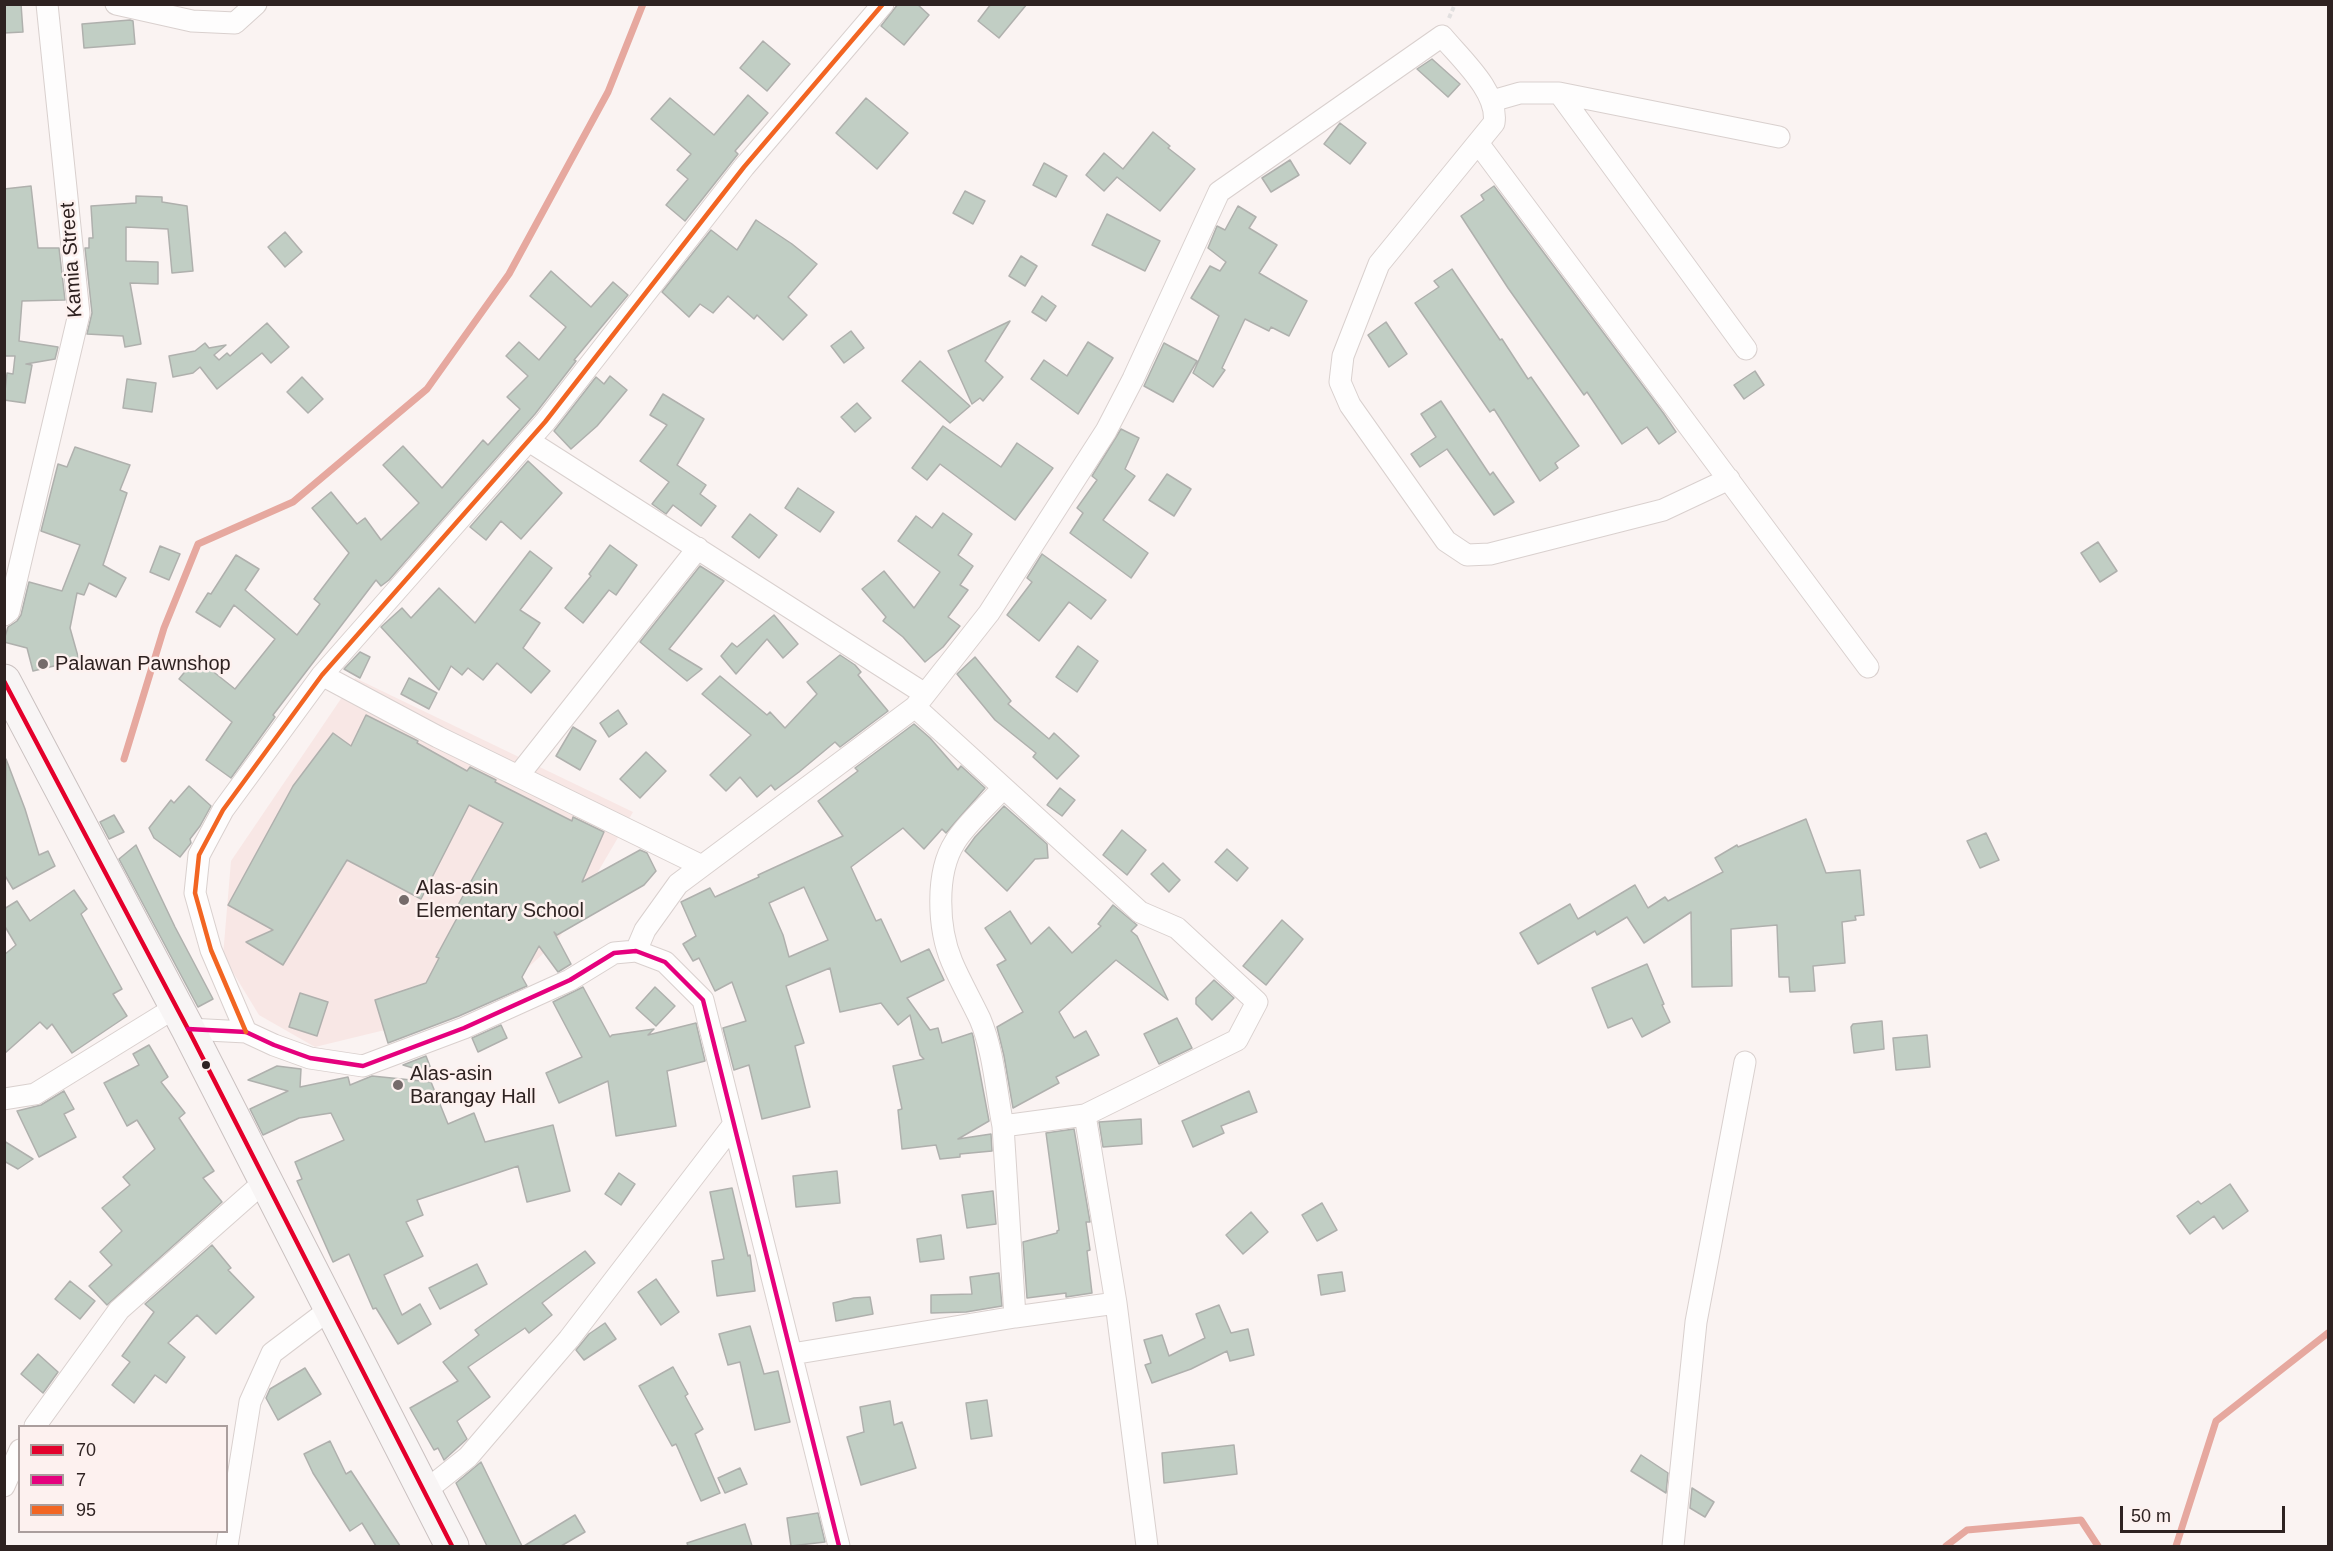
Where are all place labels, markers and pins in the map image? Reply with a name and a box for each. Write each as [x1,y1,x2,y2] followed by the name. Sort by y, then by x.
[55,652,231,676] place label: Palawan Pawnshop
[36,657,50,671] marker: Palawan Pawnshop
[416,876,584,923] place label: Alas-asin Elementary School
[397,893,411,907] marker: Alas-asin Elementary School
[200,1059,212,1071] unlabelled marker
[410,1062,536,1109] place label: Alas-asin Barangay Hall
[391,1078,405,1092] marker: Alas-asin Barangay Hall

